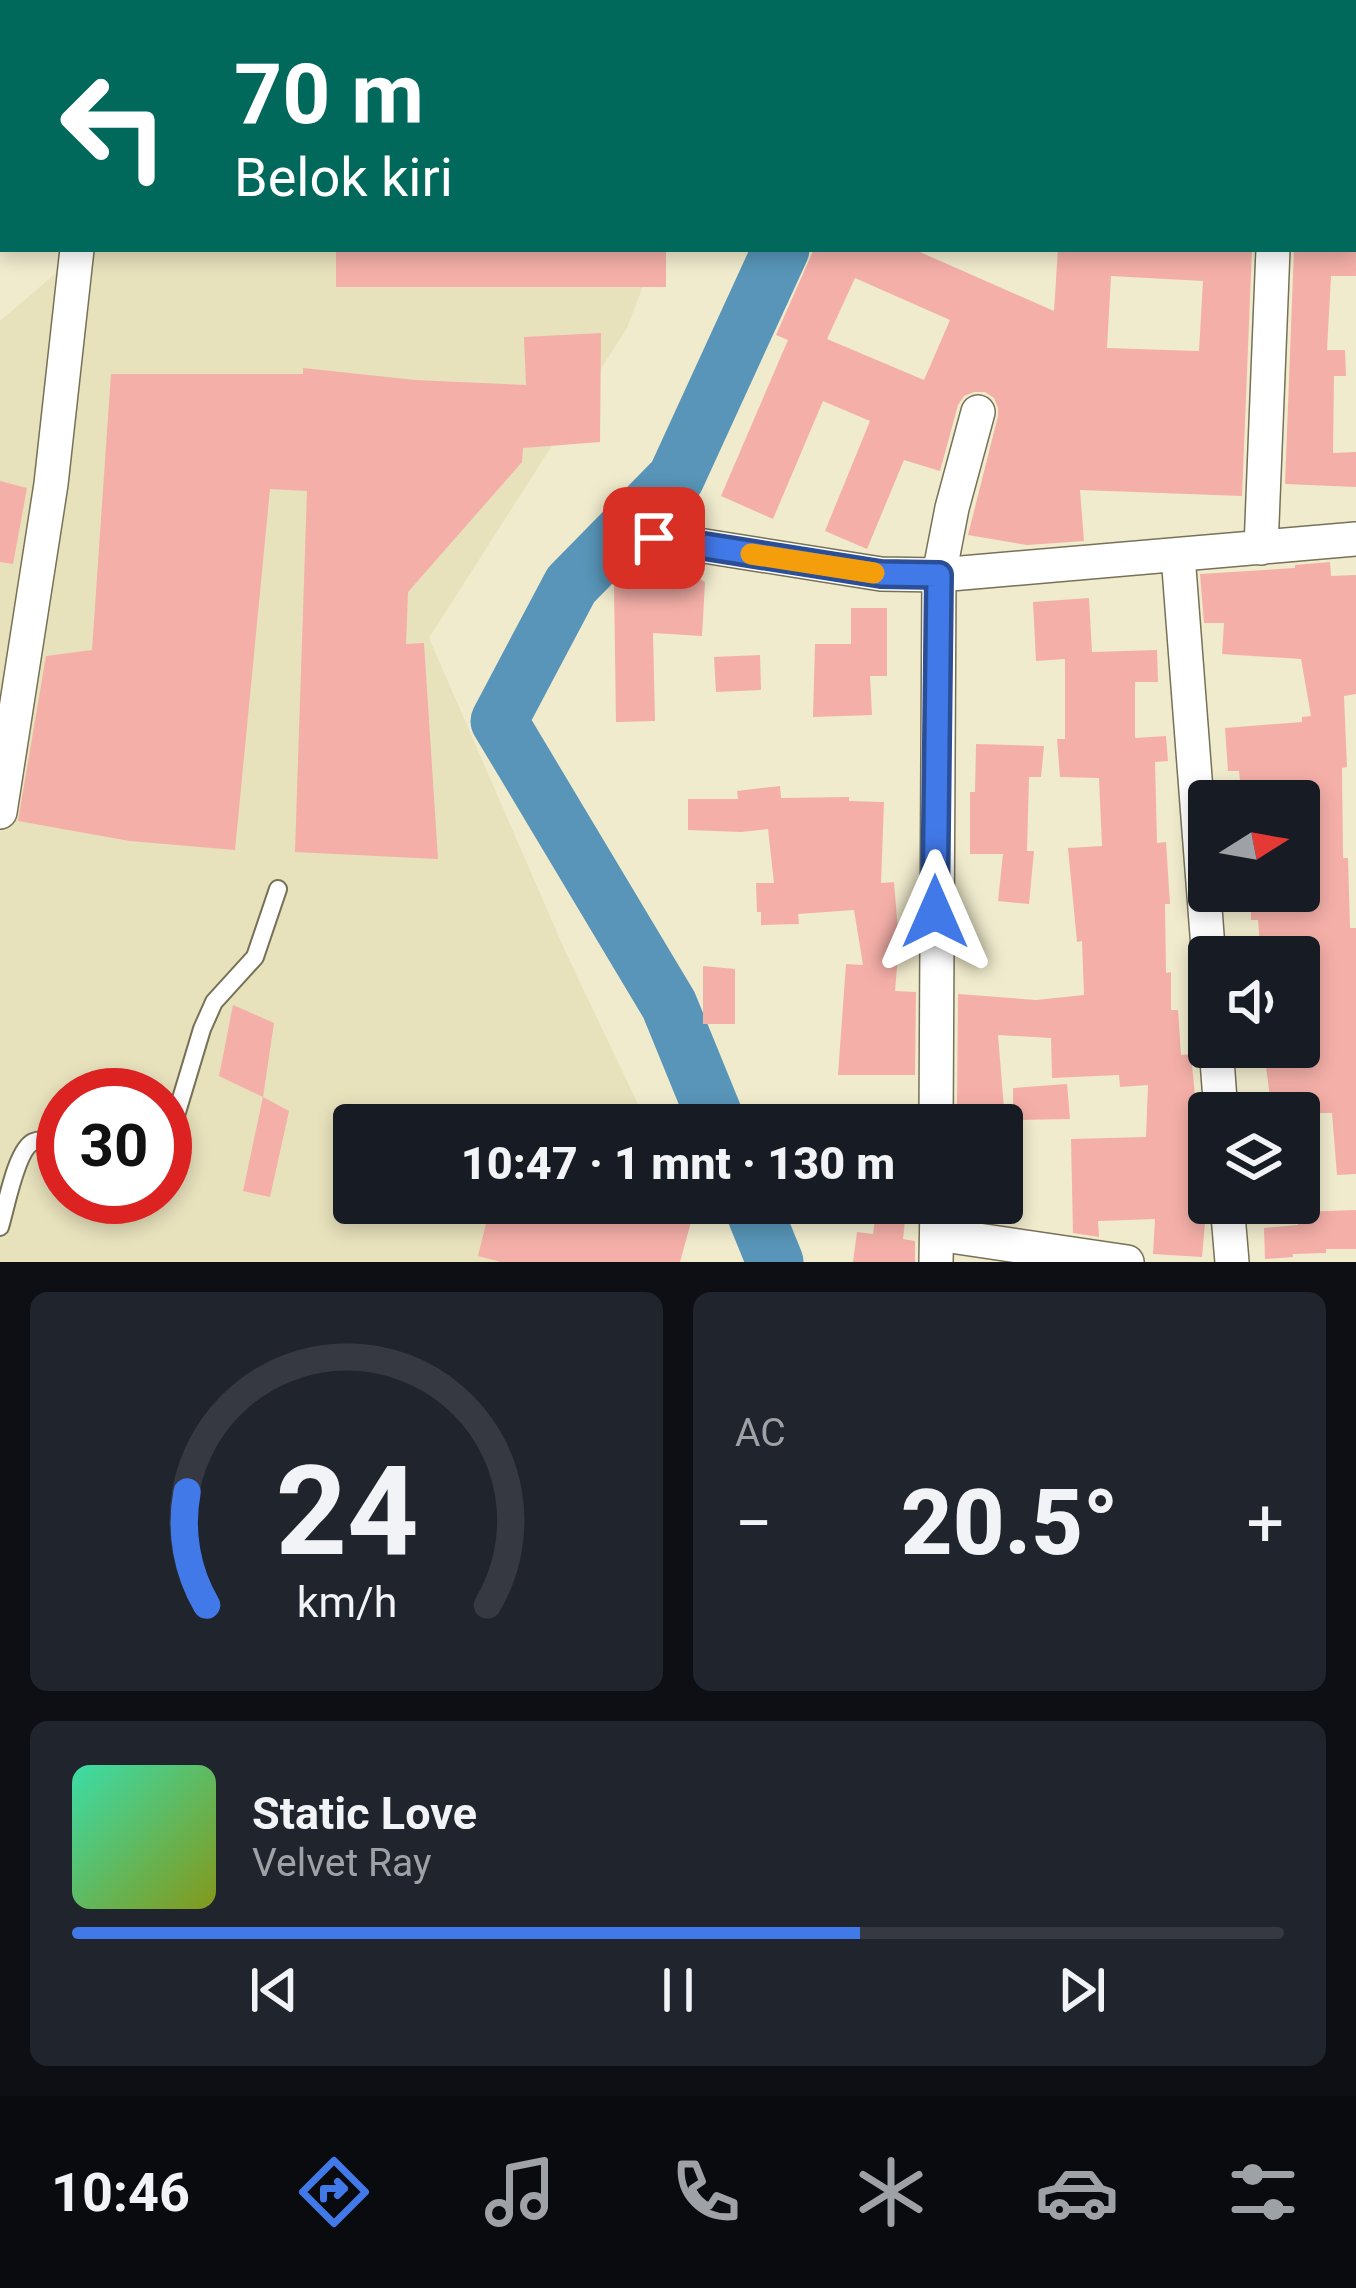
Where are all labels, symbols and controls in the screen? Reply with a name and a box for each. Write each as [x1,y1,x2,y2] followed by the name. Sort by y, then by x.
[234,45,424,144] text: 70 m
[36,48,192,204] icon: left
[234,146,453,209] text: Belok kiri
[603,487,705,589] pin
[621,505,687,571] icon: arrive
[1188,780,1320,912] north arrow
[1188,780,1320,1224] map controls
[872,849,998,975] position arrow
[1188,936,1320,1068] button: sound
[36,1068,192,1224] speed limit sign: 30
[1188,1092,1320,1224] button: layers
[461,1137,895,1190] text: 10:47 · 1 mnt · 130 m
[735,1410,786,1456] text: AC
[275,1438,418,1584] text: 24
[901,1471,1119,1576] text: 20.5°
[735,1485,773,1562] text: −
[1247,1485,1284,1562] text: +
[296,1576,397,1626] text: km/h
[252,1787,477,1840] text: Static Love
[252,1840,431,1886] text: Velvet Ray
[241,1957,307,2023] icon: previous
[645,1957,711,2023] icon: pause
[1049,1957,1115,2023] icon: next
[292,2150,376,2234] icon: directions
[478,2150,562,2234] icon: music
[664,2150,748,2234] icon: phone
[849,2150,933,2234] icon: climate
[1035,2150,1119,2234] icon: car
[1221,2150,1305,2234] icon: filters
[51,2161,190,2224] text: 10:46

